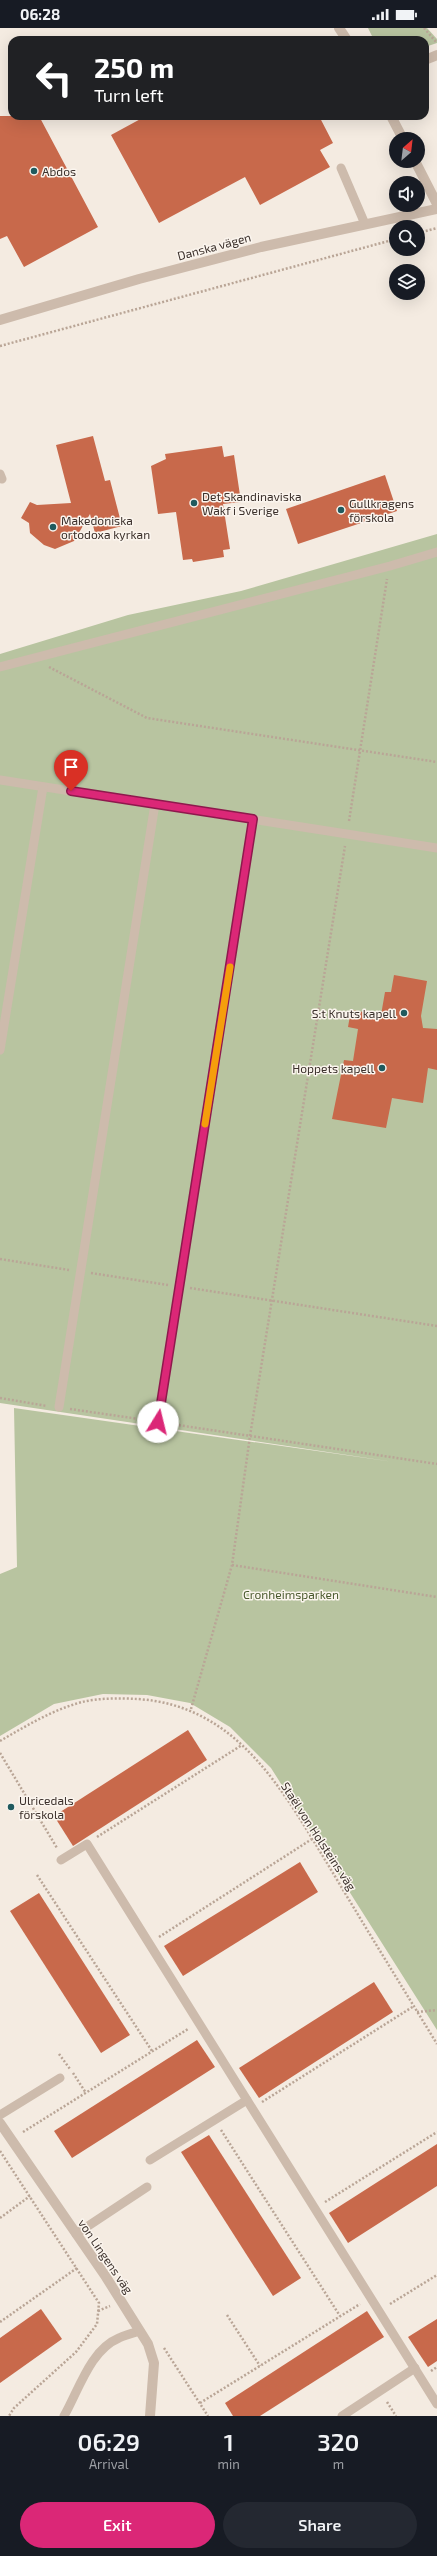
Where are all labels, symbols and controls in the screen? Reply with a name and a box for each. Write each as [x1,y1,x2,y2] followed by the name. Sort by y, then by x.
[20,5,60,23] text: 06:28
[94,50,174,84] text: 250 m
[28,52,80,104] icon: left
[94,84,164,106] text: Turn left
[389,132,425,168] north arrow
[389,132,425,300] map controls
[42,164,76,178] place label: Abdos
[29,166,39,176] marker: Abdos
[389,176,425,212] button: sound
[389,220,425,256] button: search
[176,229,252,263] street label: Danska vägen
[389,264,425,300] button: layers
[202,489,302,517] place label: Det Skandinaviska Wakf i Sverige
[349,496,414,524] place label: Gullkragens förskola
[189,498,199,508] marker: Det Skandinaviska Wakf i Sverige
[336,505,346,515] marker: Gullkragens förskola
[61,513,150,541] place label: Makedoniska ortodoxa kyrkan
[48,522,58,532] marker: Makedoniska ortodoxa kyrkan
[54,750,88,791] pin
[60,756,82,778] icon: arrive
[312,1006,396,1020] place label: S:t Knuts kapell
[399,1008,409,1018] marker: S:t Knuts kapell
[292,1061,374,1075] place label: Hoppets kapell
[377,1063,387,1073] marker: Hoppets kapell
[137,1401,179,1443] position arrow
[243,1587,339,1601] park label: Cronheimsparken
[279,1779,359,1893] street label: Staël von Holsteins väg
[19,1793,74,1821] place label: Ulricedals förskola
[6,1802,16,1812] marker: Ulricedals förskola
[76,2216,136,2296] street label: von Lingens väg
[78,2427,140,2456] text: 06:29
[224,2427,234,2456] text: 1
[317,2427,359,2456] text: 320
[89,2456,129,2472] text: Arrival
[218,2456,240,2472] text: min
[333,2456,344,2472] text: m
[20,2502,215,2548] button: Exit
[223,2502,417,2548] button: Share

